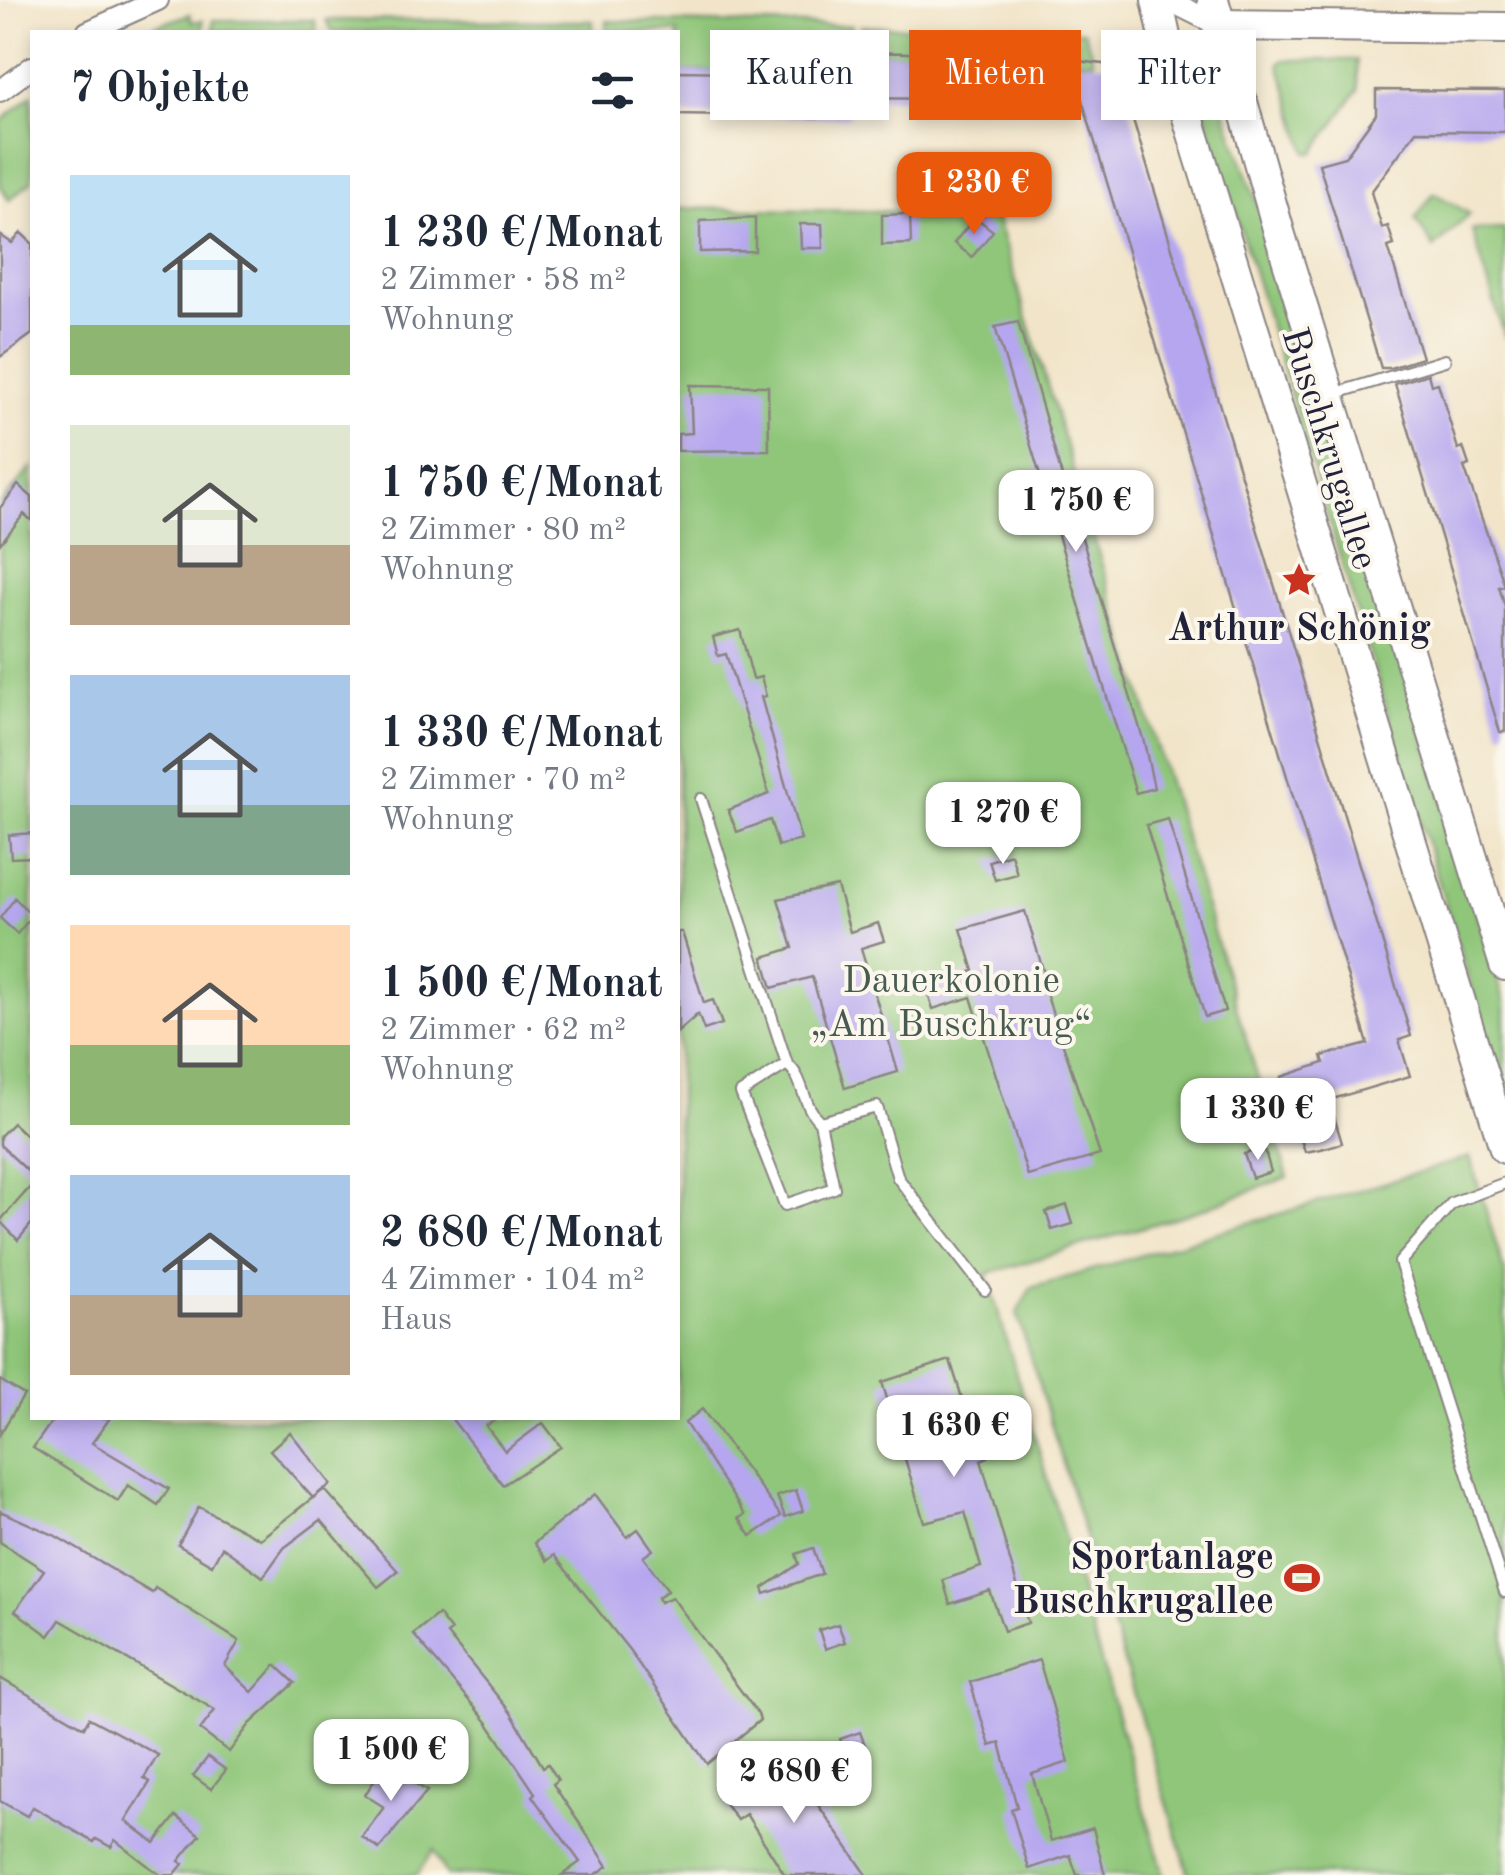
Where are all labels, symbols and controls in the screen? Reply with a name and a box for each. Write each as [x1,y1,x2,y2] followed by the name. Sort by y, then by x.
[710,30,889,120] chip: Kaufen
[909,30,1081,120] chip: Mieten
[1101,30,1256,120] chip: Filter
[585,63,640,118] icon: filters
[70,69,250,111] text: 7 Objekte
[882,152,1066,237] pin: 1 230 €
[919,168,1029,200] text: 1 230 €
[380,214,663,256] text: 1 230 €/Monat
[150,215,270,335] icon: home
[380,265,626,297] text: 2 Zimmer · 58 m²
[380,305,513,337] text: Wohnung
[1273,323,1383,574] street label: Buschkrugallee
[380,464,663,506] text: 1 750 €/Monat
[150,465,270,585] icon: home
[984,470,1168,555] pin: 1 750 €
[1021,486,1131,518] text: 1 750 €
[380,515,626,547] text: 2 Zimmer · 80 m²
[380,555,513,587] text: Wohnung
[1280,561,1318,599] place icon: Arthur Schönig
[1167,611,1431,649] place label: Arthur Schönig
[380,714,663,756] text: 1 330 €/Monat
[150,715,270,835] icon: home
[380,765,626,797] text: 2 Zimmer · 70 m²
[911,782,1095,867] pin: 1 270 €
[948,798,1058,830] text: 1 270 €
[380,805,513,837] text: Wohnung
[810,963,1092,1045] park label: Dauerkolonie „Am Buschkrug“
[380,964,663,1006] text: 1 500 €/Monat
[150,965,270,1085] icon: home
[380,1015,626,1047] text: 2 Zimmer · 62 m²
[380,1055,513,1087] text: Wohnung
[1166,1078,1350,1163] pin: 1 330 €
[1203,1094,1313,1126] text: 1 330 €
[380,1214,663,1256] text: 2 680 €/Monat
[150,1215,270,1335] icon: home
[380,1265,645,1297] text: 4 Zimmer · 104 m²
[380,1305,452,1337] text: Haus
[862,1395,1046,1480] pin: 1 630 €
[899,1411,1009,1443] text: 1 630 €
[1012,1540,1274,1622] place label: Sportanlage Buschkrugallee
[1283,1559,1321,1597] sports icon: Sportanlage Buschkrugallee
[299,1719,483,1804] pin: 1 500 €
[336,1735,446,1767] text: 1 500 €
[702,1741,886,1826] pin: 2 680 €
[739,1757,849,1789] text: 2 680 €

